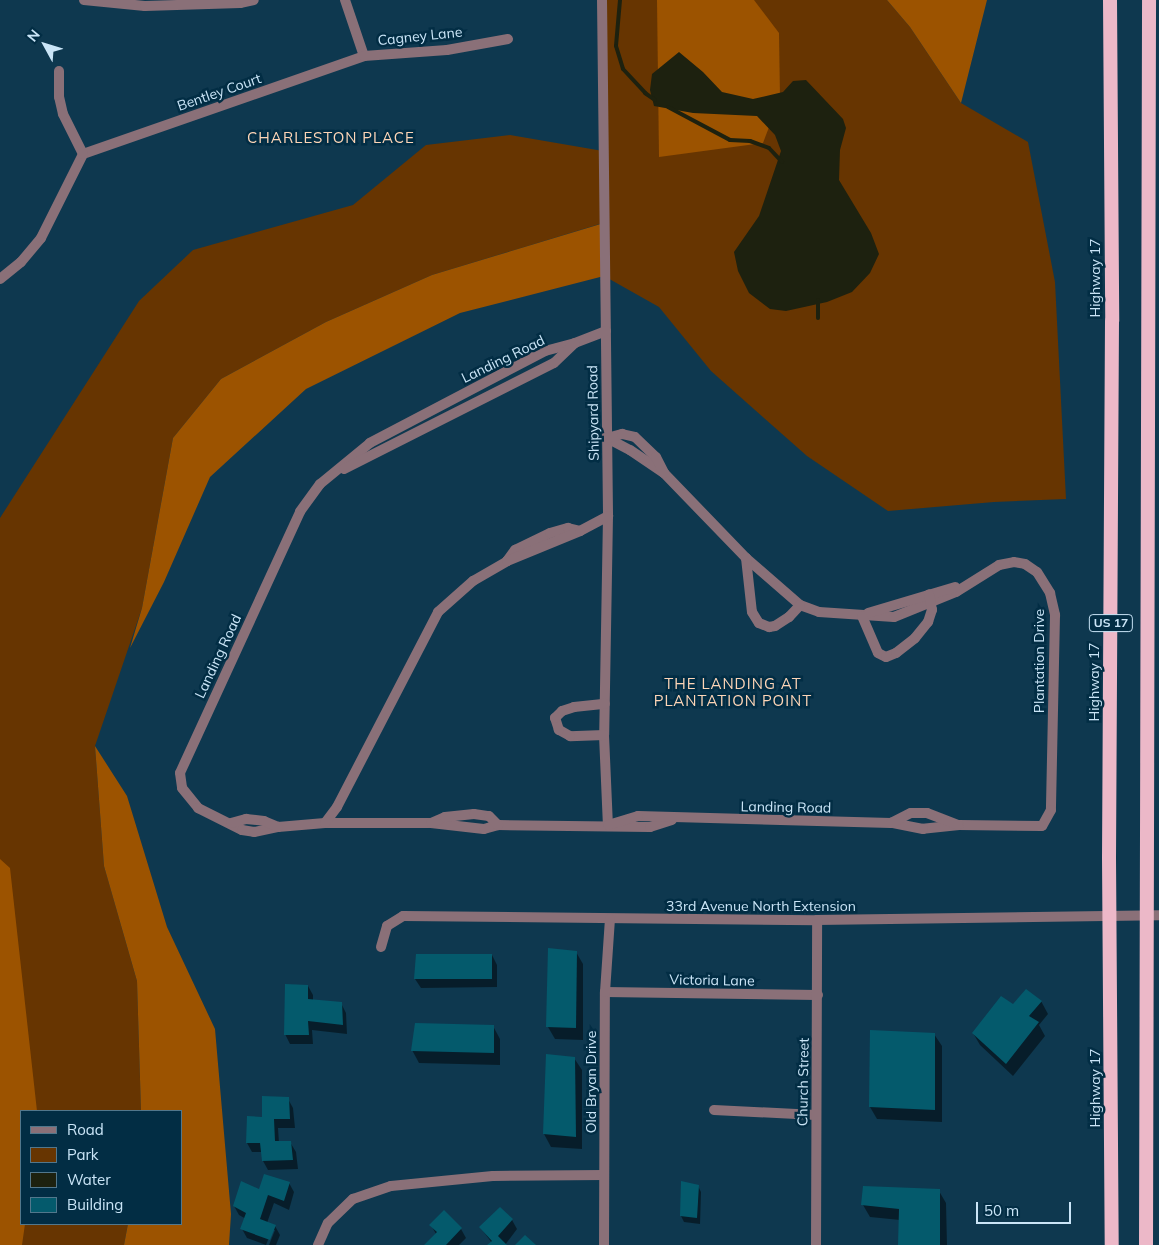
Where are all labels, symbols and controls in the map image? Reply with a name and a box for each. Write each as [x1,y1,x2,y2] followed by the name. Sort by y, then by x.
[20,20,70,70] north arrow
[377,23,463,49] street label: Cagney Lane
[23,26,44,45] text: N
[175,70,263,114] street label: Bentley Court
[245,129,417,147] district label: CHARLESTON PLACE
[1087,239,1103,317] street label: Highway 17
[459,332,547,386] street label: Landing Road
[584,365,602,461] street label: Shipyard Road
[1031,609,1047,713] street label: Plantation Drive
[191,611,245,701] street label: Landing Road
[1088,614,1134,632] road number: US 17
[1086,643,1102,721] street label: Highway 17
[652,674,814,709] district label: THE LANDING AT PLANTATION POINT
[741,798,831,816] street label: Landing Road
[666,898,856,914] street label: 33rd Avenue North Extension
[669,971,755,989] street label: Victoria Lane
[583,1031,599,1133] street label: Old Bryan Drive
[794,1038,812,1126] street label: Church Street
[1087,1049,1103,1127] street label: Highway 17
[20,1110,182,1225] legend
[67,1120,104,1139] text: Road
[67,1145,99,1164] text: Park
[67,1170,111,1189] text: Water
[979,1192,1074,1224] scale bar
[67,1195,123,1214] text: Building
[984,1201,1019,1220] text: 50 m

